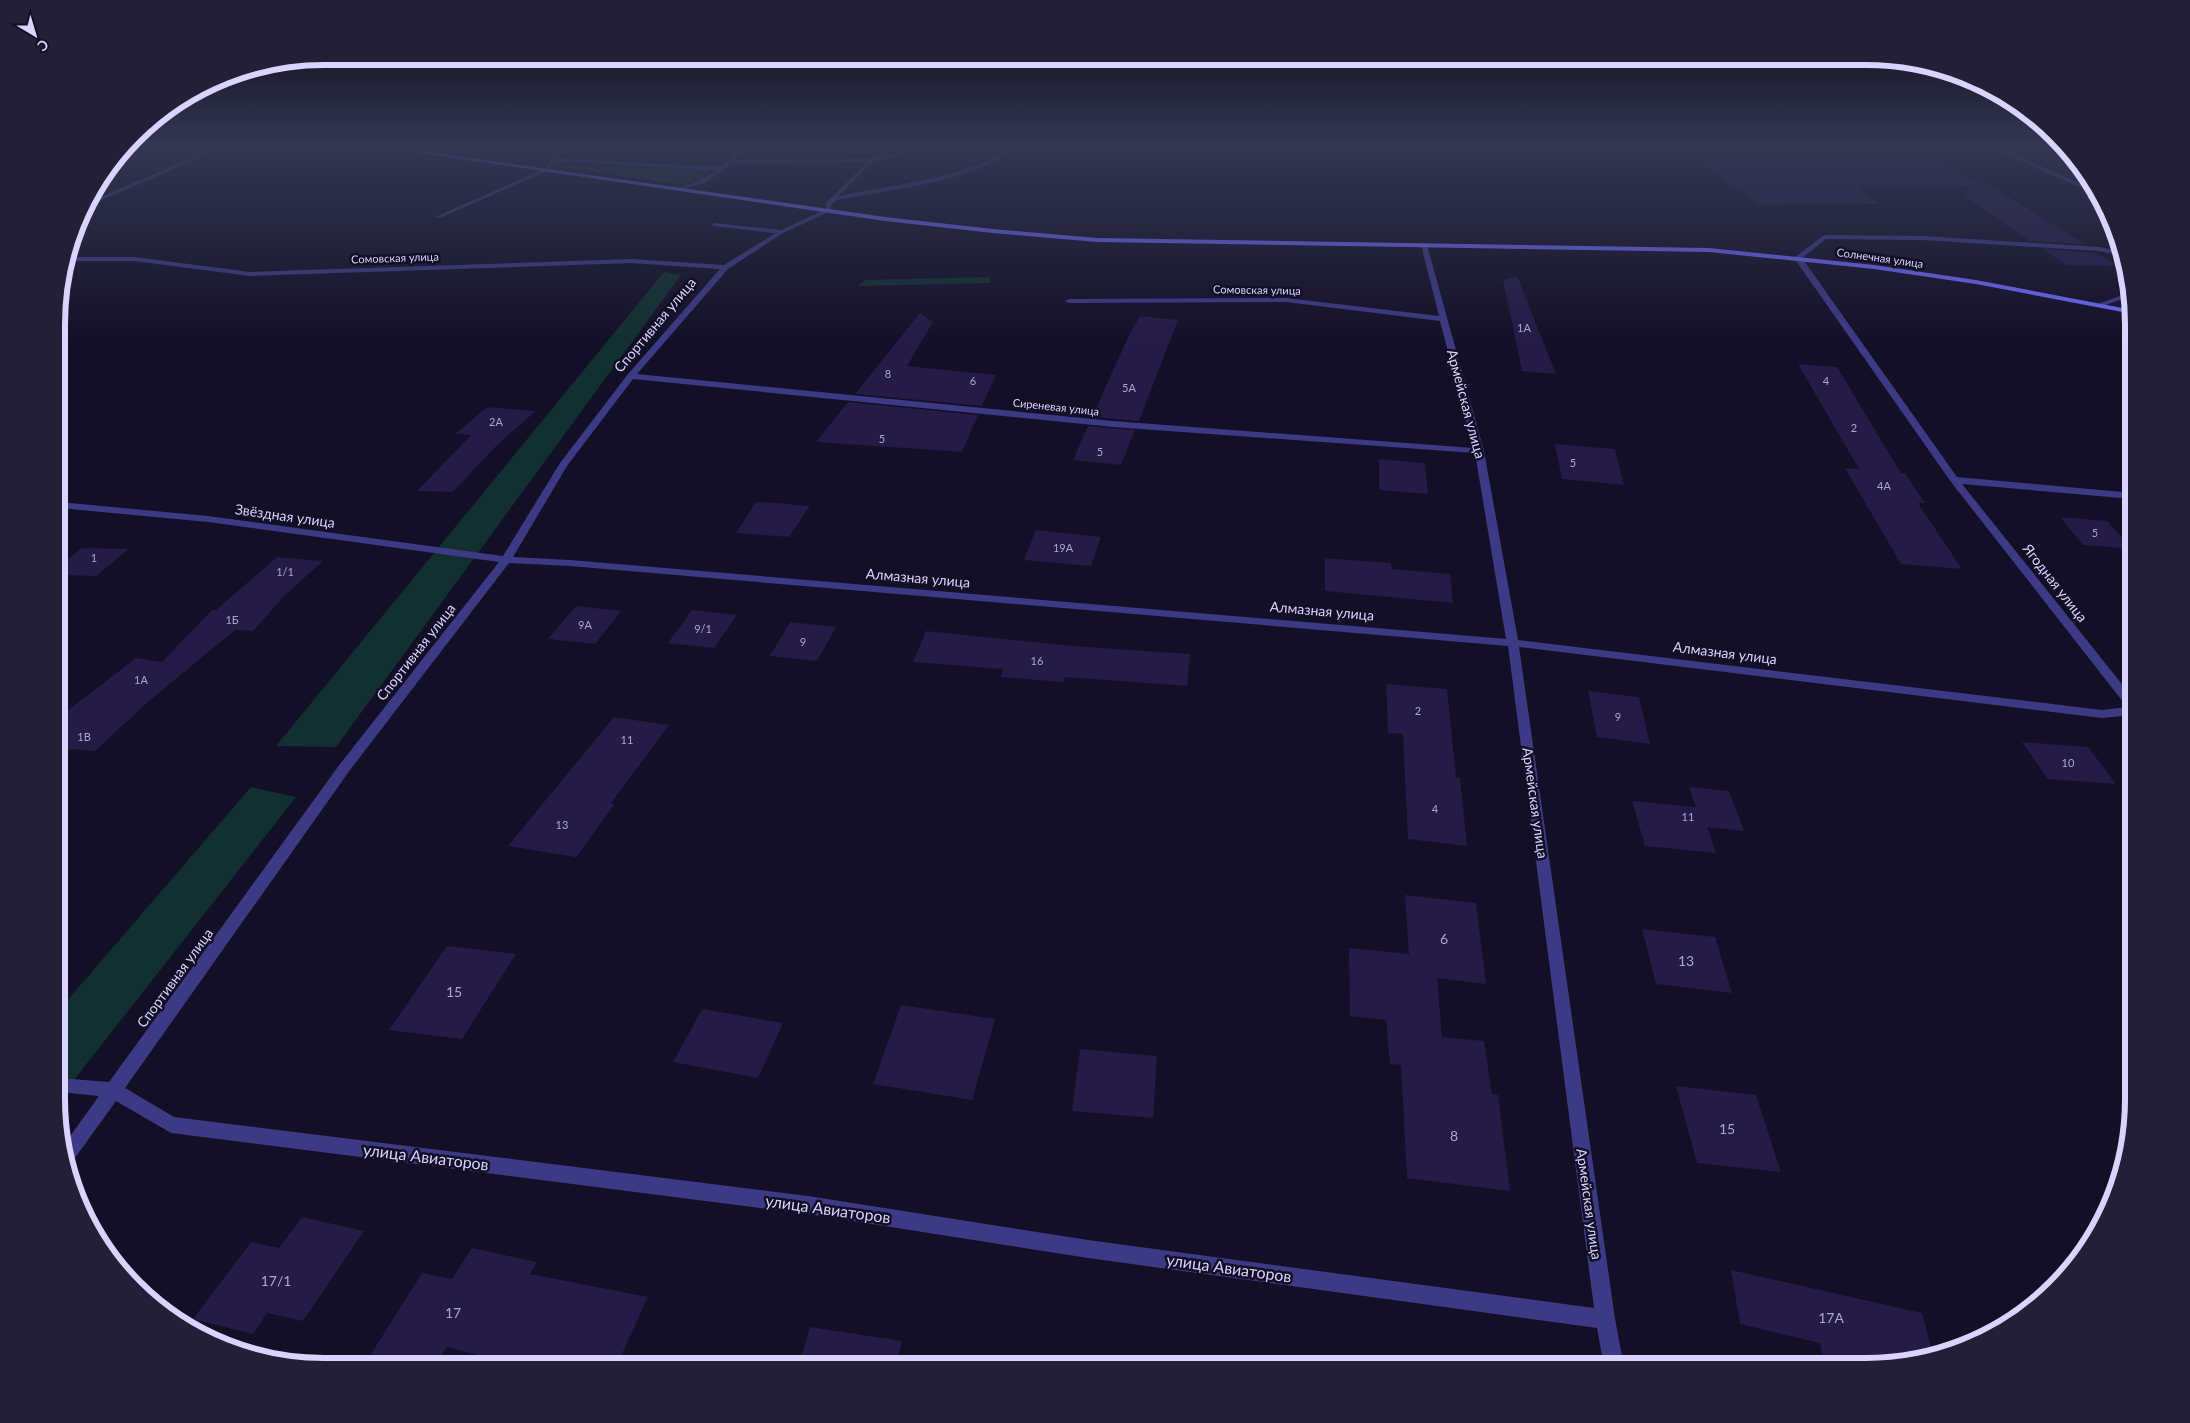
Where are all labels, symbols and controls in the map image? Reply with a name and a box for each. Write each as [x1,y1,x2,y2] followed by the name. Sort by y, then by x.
[10,10,60,60] north arrow
[34,36,52,56] text: С
[1836,245,1924,270] street label: Солнечная улица
[351,249,439,266] street label: Сомовская улица
[610,274,699,376] street label: Спортивная улица
[1213,282,1301,297] street label: Сомовская улица
[1517,321,1531,334] house number: 1А
[1444,347,1489,460] street label: Армейская улица
[885,367,891,380] house number: 8
[970,374,976,387] house number: 6
[1823,374,1830,387] house number: 4
[1122,381,1136,394] house number: 5А
[1012,395,1100,418] street label: Сиреневая улица
[489,415,503,428] house number: 2А
[1851,421,1857,434] house number: 2
[879,432,885,445] house number: 5
[1097,445,1103,458] house number: 5
[1570,456,1576,469] house number: 5
[1877,479,1891,492] house number: 4А
[234,500,336,531] street label: Звёздная улица
[2092,526,2098,539] house number: 5
[2019,539,2091,625] street label: Ягодная улица
[1053,541,1074,554] house number: 19А
[91,551,97,564] house number: 1
[865,564,971,591] street label: Алмазная улица
[276,565,294,578] house number: 1/1
[1269,597,1375,624] street label: Алмазная улица
[372,600,459,704] street label: Спортивная улица
[225,613,239,626] house number: 1Б
[578,618,592,631] house number: 9А
[694,622,712,635] house number: 9/1
[800,635,806,648] house number: 9
[1672,638,1778,667] street label: Алмазная улица
[1031,654,1043,667] house number: 16
[134,673,148,686] house number: 1А
[1415,704,1421,717] house number: 2
[1615,710,1621,723] house number: 9
[77,730,91,743] house number: 1В
[621,733,633,746] house number: 11
[1519,746,1552,860] street label: Армейская улица
[2062,756,2075,769] house number: 10
[1432,802,1439,815] house number: 4
[1682,810,1694,823] house number: 11
[556,818,568,831] house number: 13
[133,925,216,1031] street label: Спортивная улица
[1440,930,1448,947] house number: 6
[1678,952,1694,969] house number: 13
[446,983,462,1000] house number: 15
[1719,1120,1735,1137] house number: 15
[1450,1127,1458,1144] house number: 8
[362,1139,490,1174] street label: улица Авиаторов
[1573,1147,1606,1261] street label: Армейская улица
[764,1190,892,1227] street label: улица Авиаторов
[1165,1249,1293,1286] street label: улица Авиаторов
[261,1272,291,1289] house number: 17/1
[445,1304,461,1321] house number: 17
[1818,1309,1844,1326] house number: 17А

